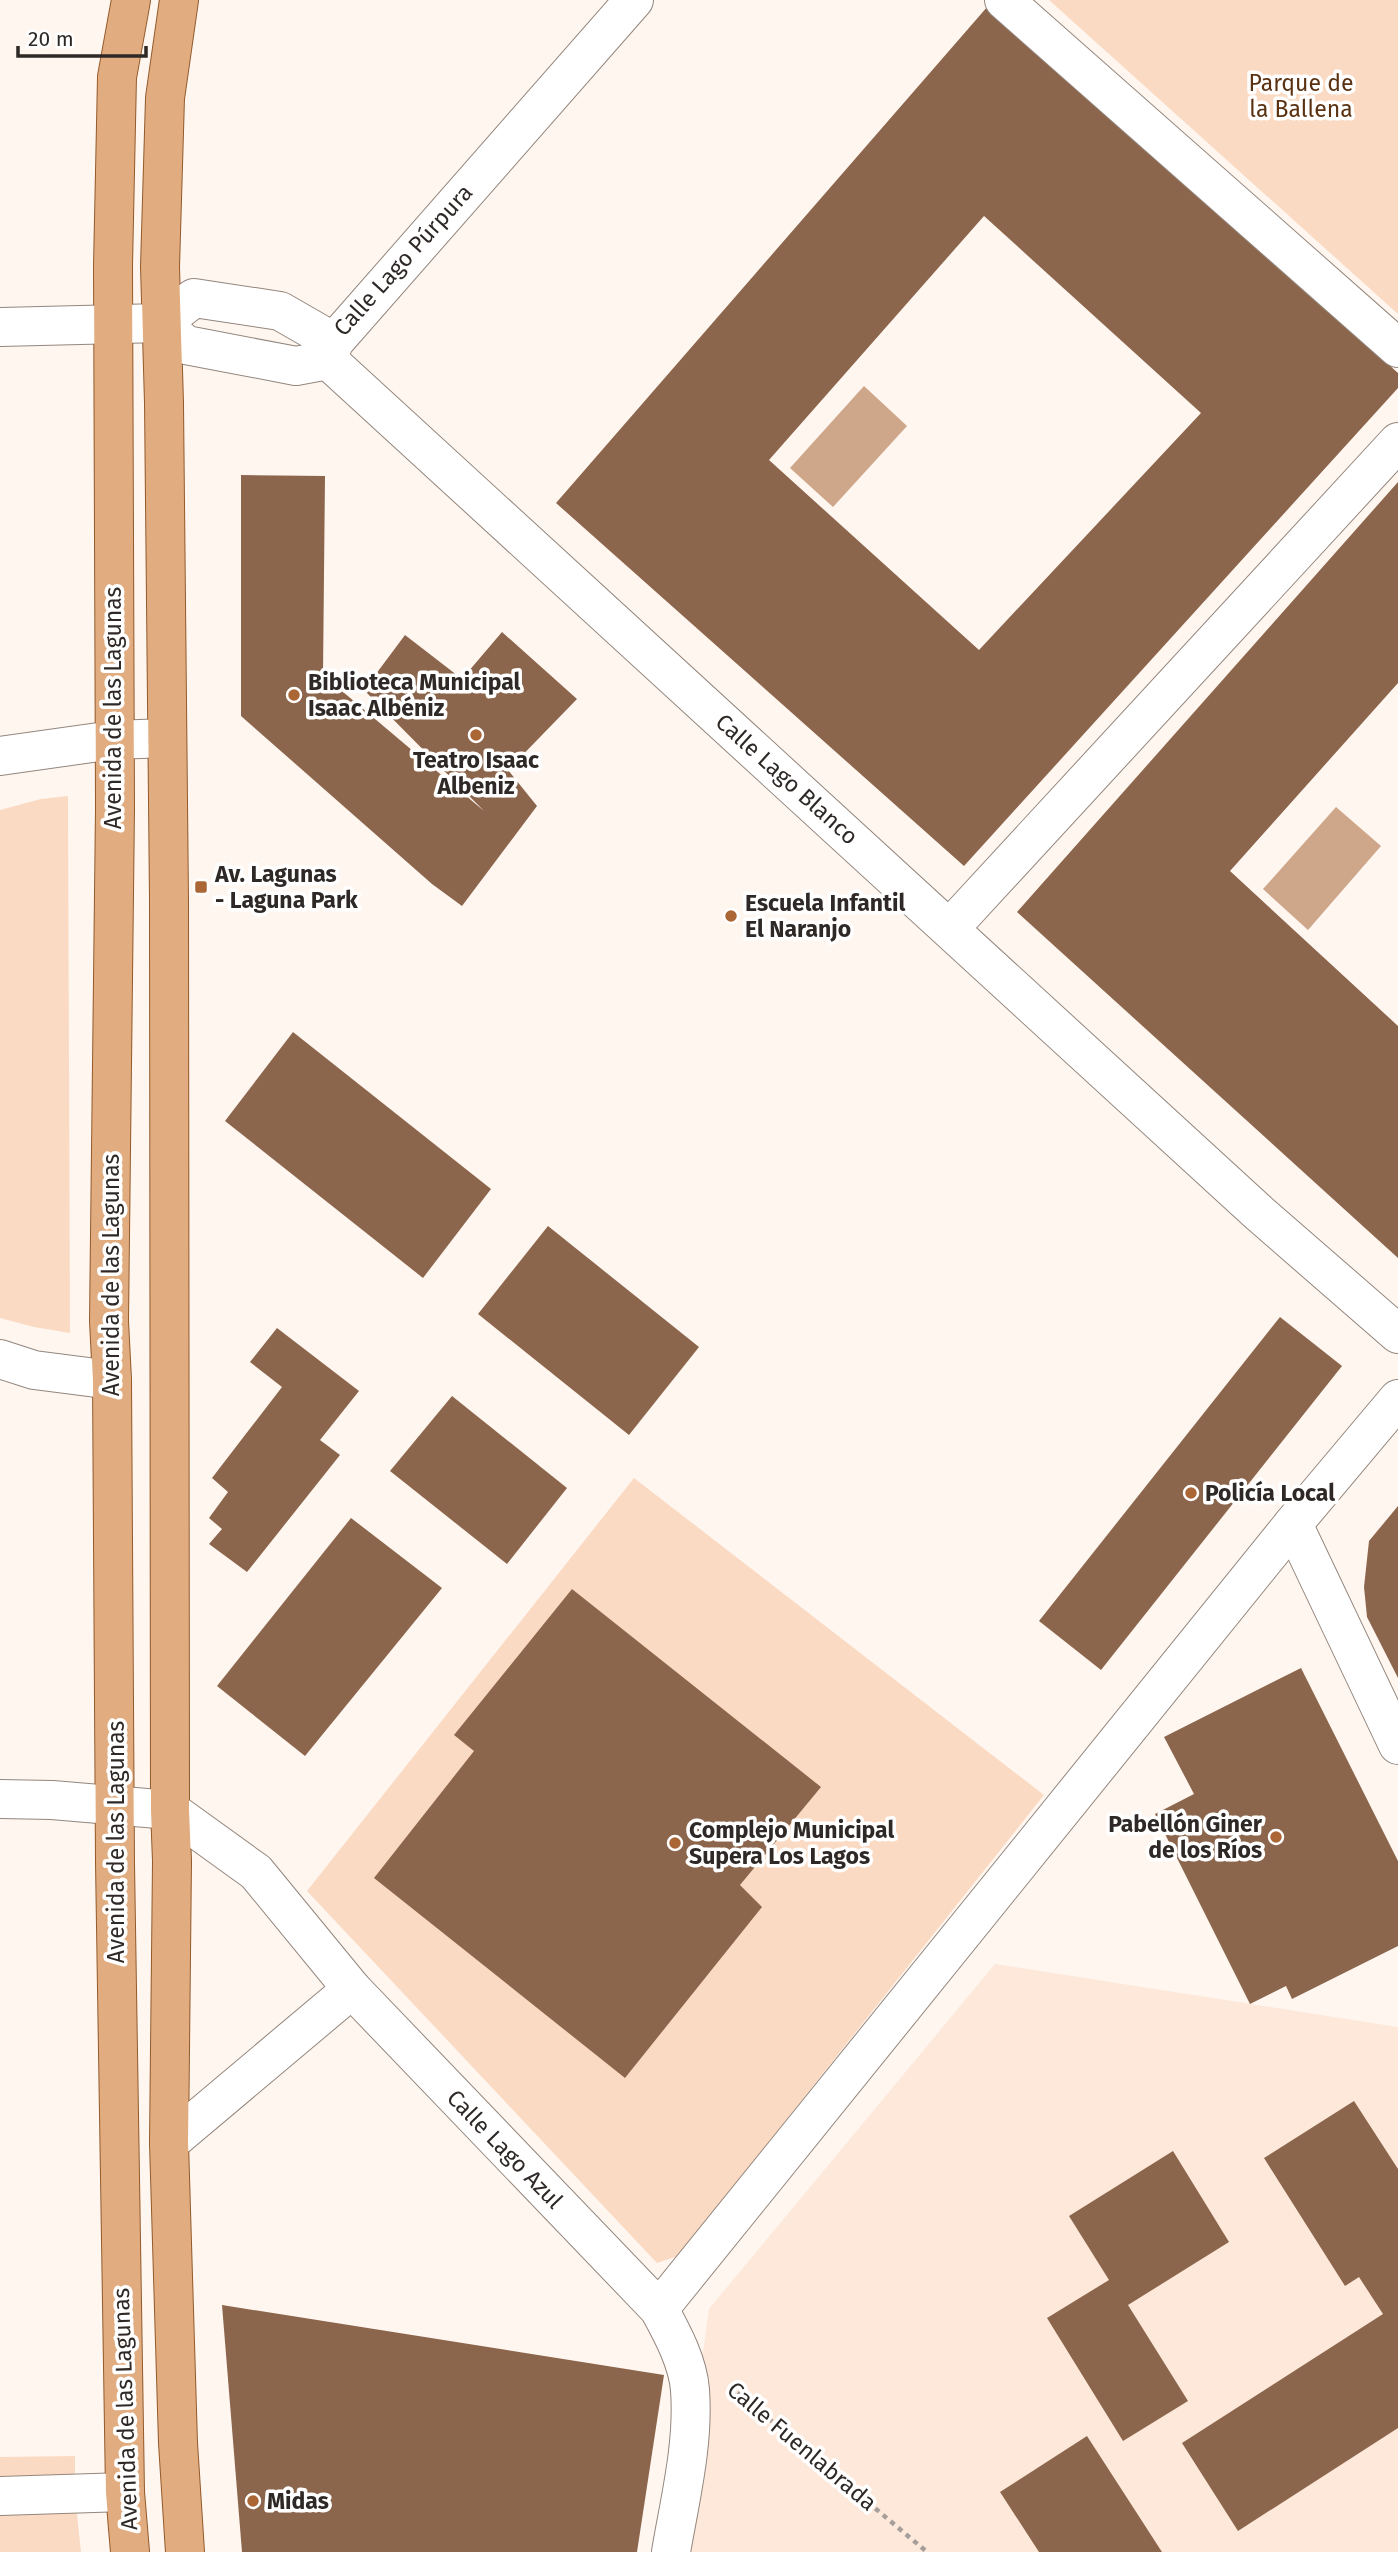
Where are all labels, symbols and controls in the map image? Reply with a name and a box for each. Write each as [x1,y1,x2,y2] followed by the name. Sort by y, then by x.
[18,14,145,58] scale bar
[28,26,74,52] text: 20 m
[1249,69,1353,123] park label: Parque de la Ballena
[328,178,478,342] street label: Calle Lago Púrpura
[99,587,127,829] street label: Avenida de las Lagunas
[308,668,521,722] place label: Biblioteca Municipal Isaac Albéniz
[286,687,302,703] marker: Biblioteca Municipal Isaac Albéniz
[710,708,864,850] street label: Calle Lago Blanco
[468,727,484,743] marker: Teatro Isaac Albeniz
[413,746,539,800] place label: Teatro Isaac Albeniz
[214,860,358,914] place label: Av. Lagunas - Laguna Park
[193,879,209,895] marker: Av. Lagunas - Laguna Park
[745,889,905,943] place label: Escuela Infantil El Naranjo
[723,908,739,924] marker: Escuela Infantil El Naranjo
[97,1154,125,1396] street label: Avenida de las Lagunas
[1205,1479,1335,1507] place label: Policía Local
[1183,1485,1199,1501] marker: Policía Local
[102,1721,130,1963] street label: Avenida de las Lagunas
[1108,1810,1263,1864] place label: Pabellón Giner de los Ríos
[689,1816,894,1870] place label: Complejo Municipal Supera Los Lagos
[1268,1829,1284,1845] marker: Pabellón Giner de los Ríos
[667,1835,683,1851] marker: Complejo Municipal Supera Los Lagos
[441,2084,569,2215] street label: Calle Lago Azul
[107,2287,143,2531] street label: Avenida de las Lagunas
[722,2375,882,2517] street label: Calle Fuenlabrada
[267,2487,329,2515] place label: Midas
[245,2493,261,2509] marker: Midas

